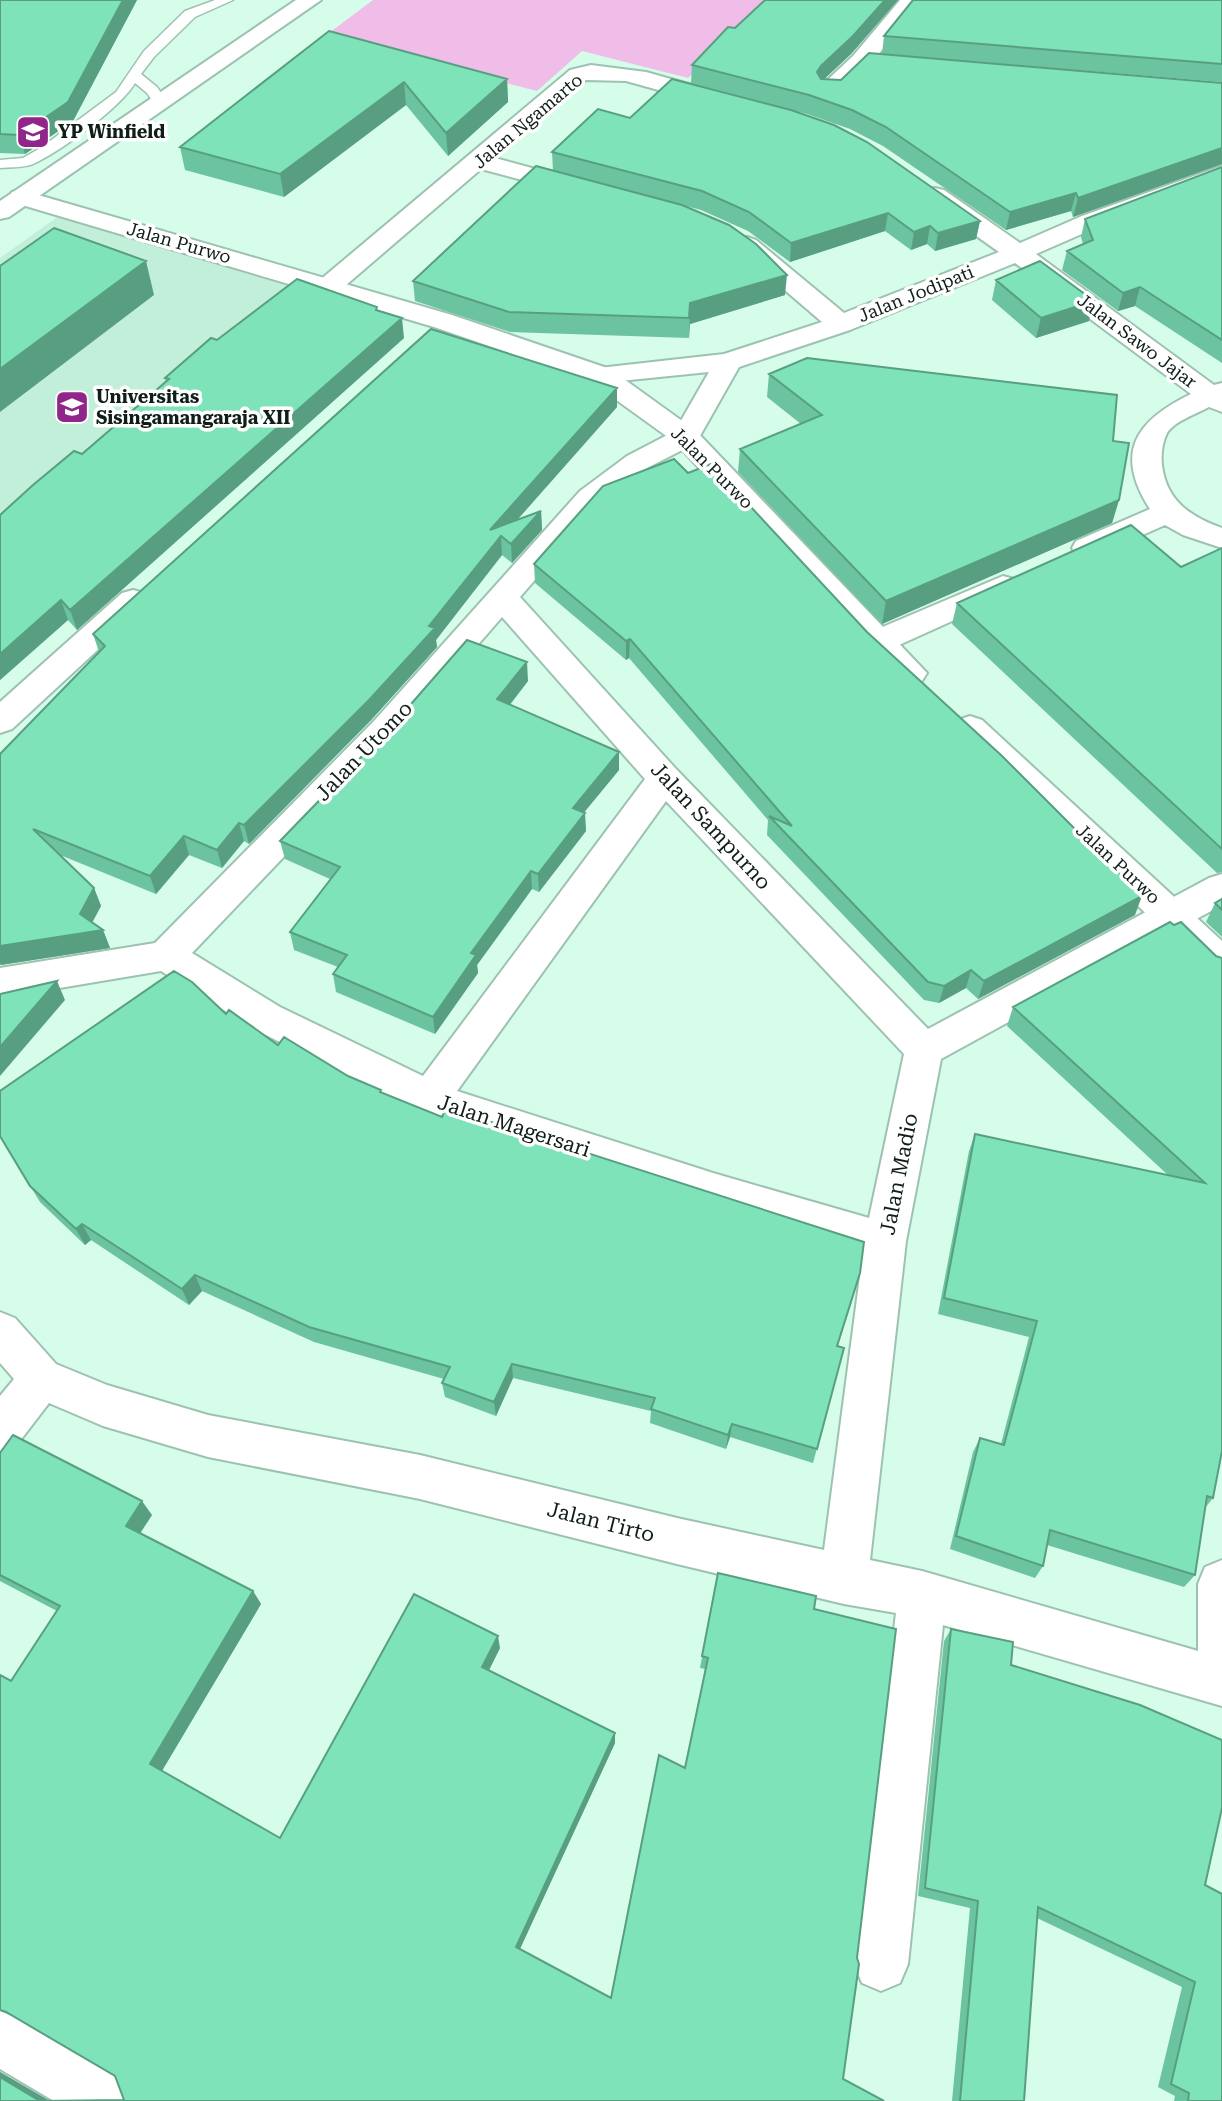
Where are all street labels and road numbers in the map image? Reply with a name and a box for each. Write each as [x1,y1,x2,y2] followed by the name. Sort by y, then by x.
[469,69,587,172] street label: Jalan Ngamarto
[125,218,234,267] street label: Jalan Purwo
[855,261,977,326] street label: Jalan Jodipati
[1074,289,1201,392] street label: Jalan Sawo Jajar
[667,422,758,513] street label: Jalan Purwo
[311,696,417,806] street label: Jalan Utomo
[646,757,776,895] street label: Jalan Sampurno
[1072,819,1165,908] street label: Jalan Purwo
[435,1090,593,1162] street label: Jalan Magersari
[875,1111,923,1237] street label: Jalan Madio
[545,1497,657,1547] street label: Jalan Tirto

